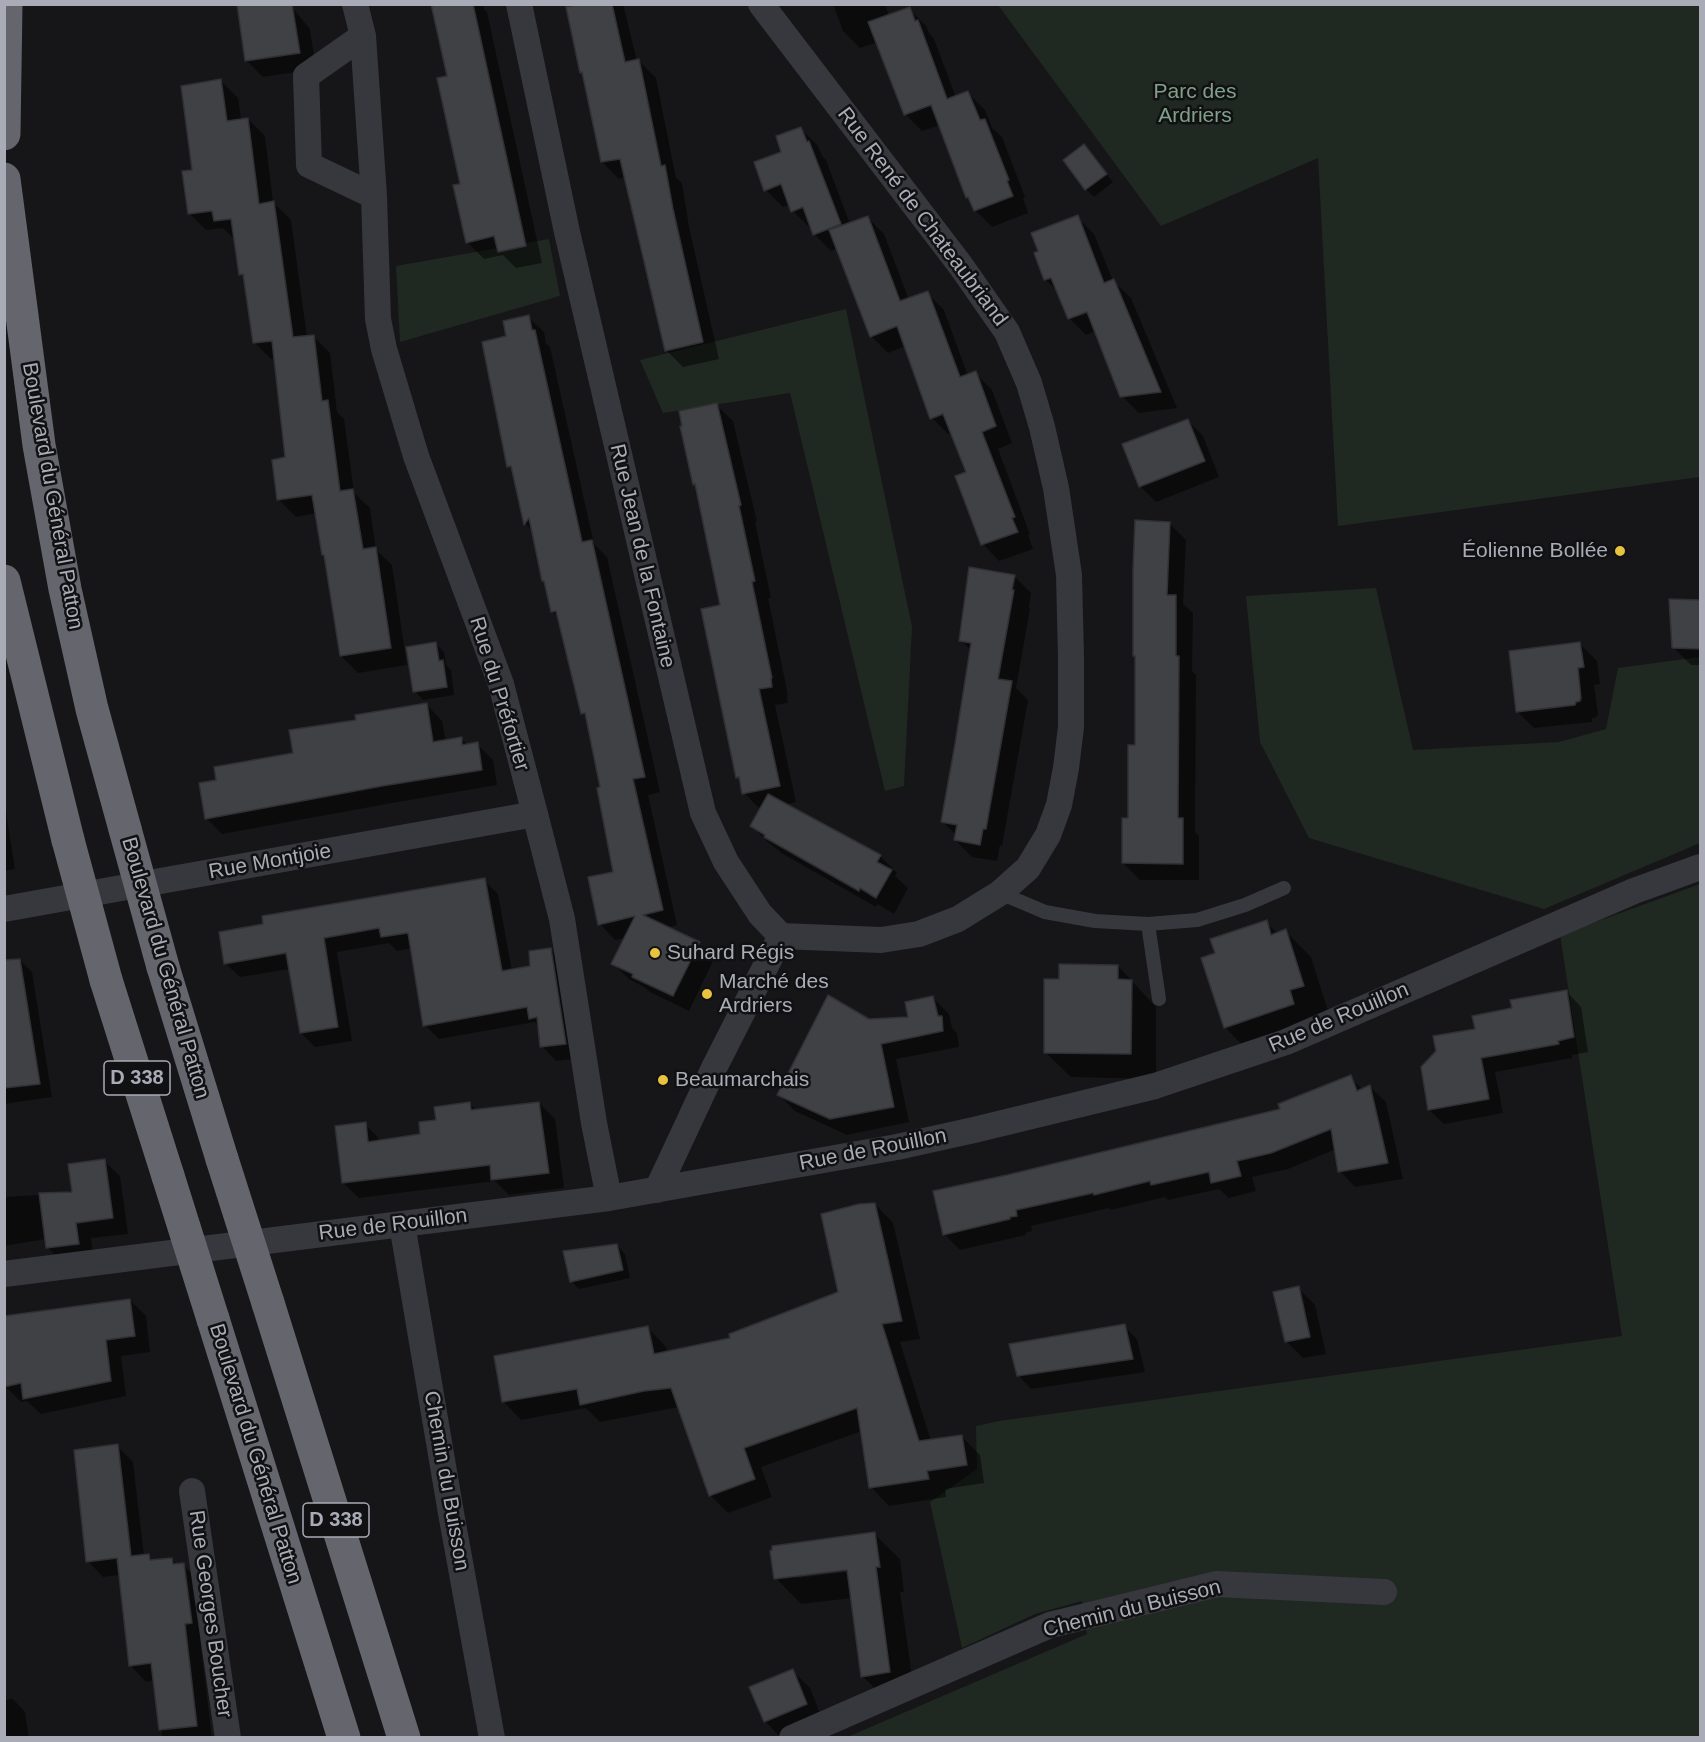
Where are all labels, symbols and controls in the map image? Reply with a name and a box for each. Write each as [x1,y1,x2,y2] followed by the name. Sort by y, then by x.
[1154,79,1236,129] park label: Parc des Ardriers
[831,103,1013,331] street label: Rue René de Chateaubriand
[16,360,88,632] street label: Boulevard du Général Patton
[604,442,680,670] street label: Rue Jean de la Fontaine
[1462,538,1608,564] place label: Éolienne Bollée
[1613,544,1627,558] marker: Éolienne Bollée
[464,614,534,774] street label: Rue du Préfortier
[116,834,214,1102] street label: Boulevard du Général Patton
[207,839,333,885] street label: Rue Montjoie
[667,940,794,966] place label: Suhard Régis
[648,946,662,960] marker: Suhard Régis
[719,969,829,1019] place label: Marché des Ardriers
[1265,977,1413,1059] street label: Rue de Rouillon
[700,987,714,1001] marker: Marché des Ardriers
[104,1061,170,1095] road number: D 338
[675,1067,809,1093] place label: Beaumarchais
[656,1073,670,1087] marker: Beaumarchais
[797,1123,949,1177] street label: Rue de Rouillon
[317,1203,469,1247] street label: Rue de Rouillon
[203,1321,307,1587] street label: Boulevard du Général Patton
[418,1389,474,1573] street label: Chemin du Buisson
[303,1503,369,1537] road number: D 338
[183,1509,237,1719] street label: Rue Georges Boucher
[1041,1575,1223,1643] street label: Chemin du Buisson

